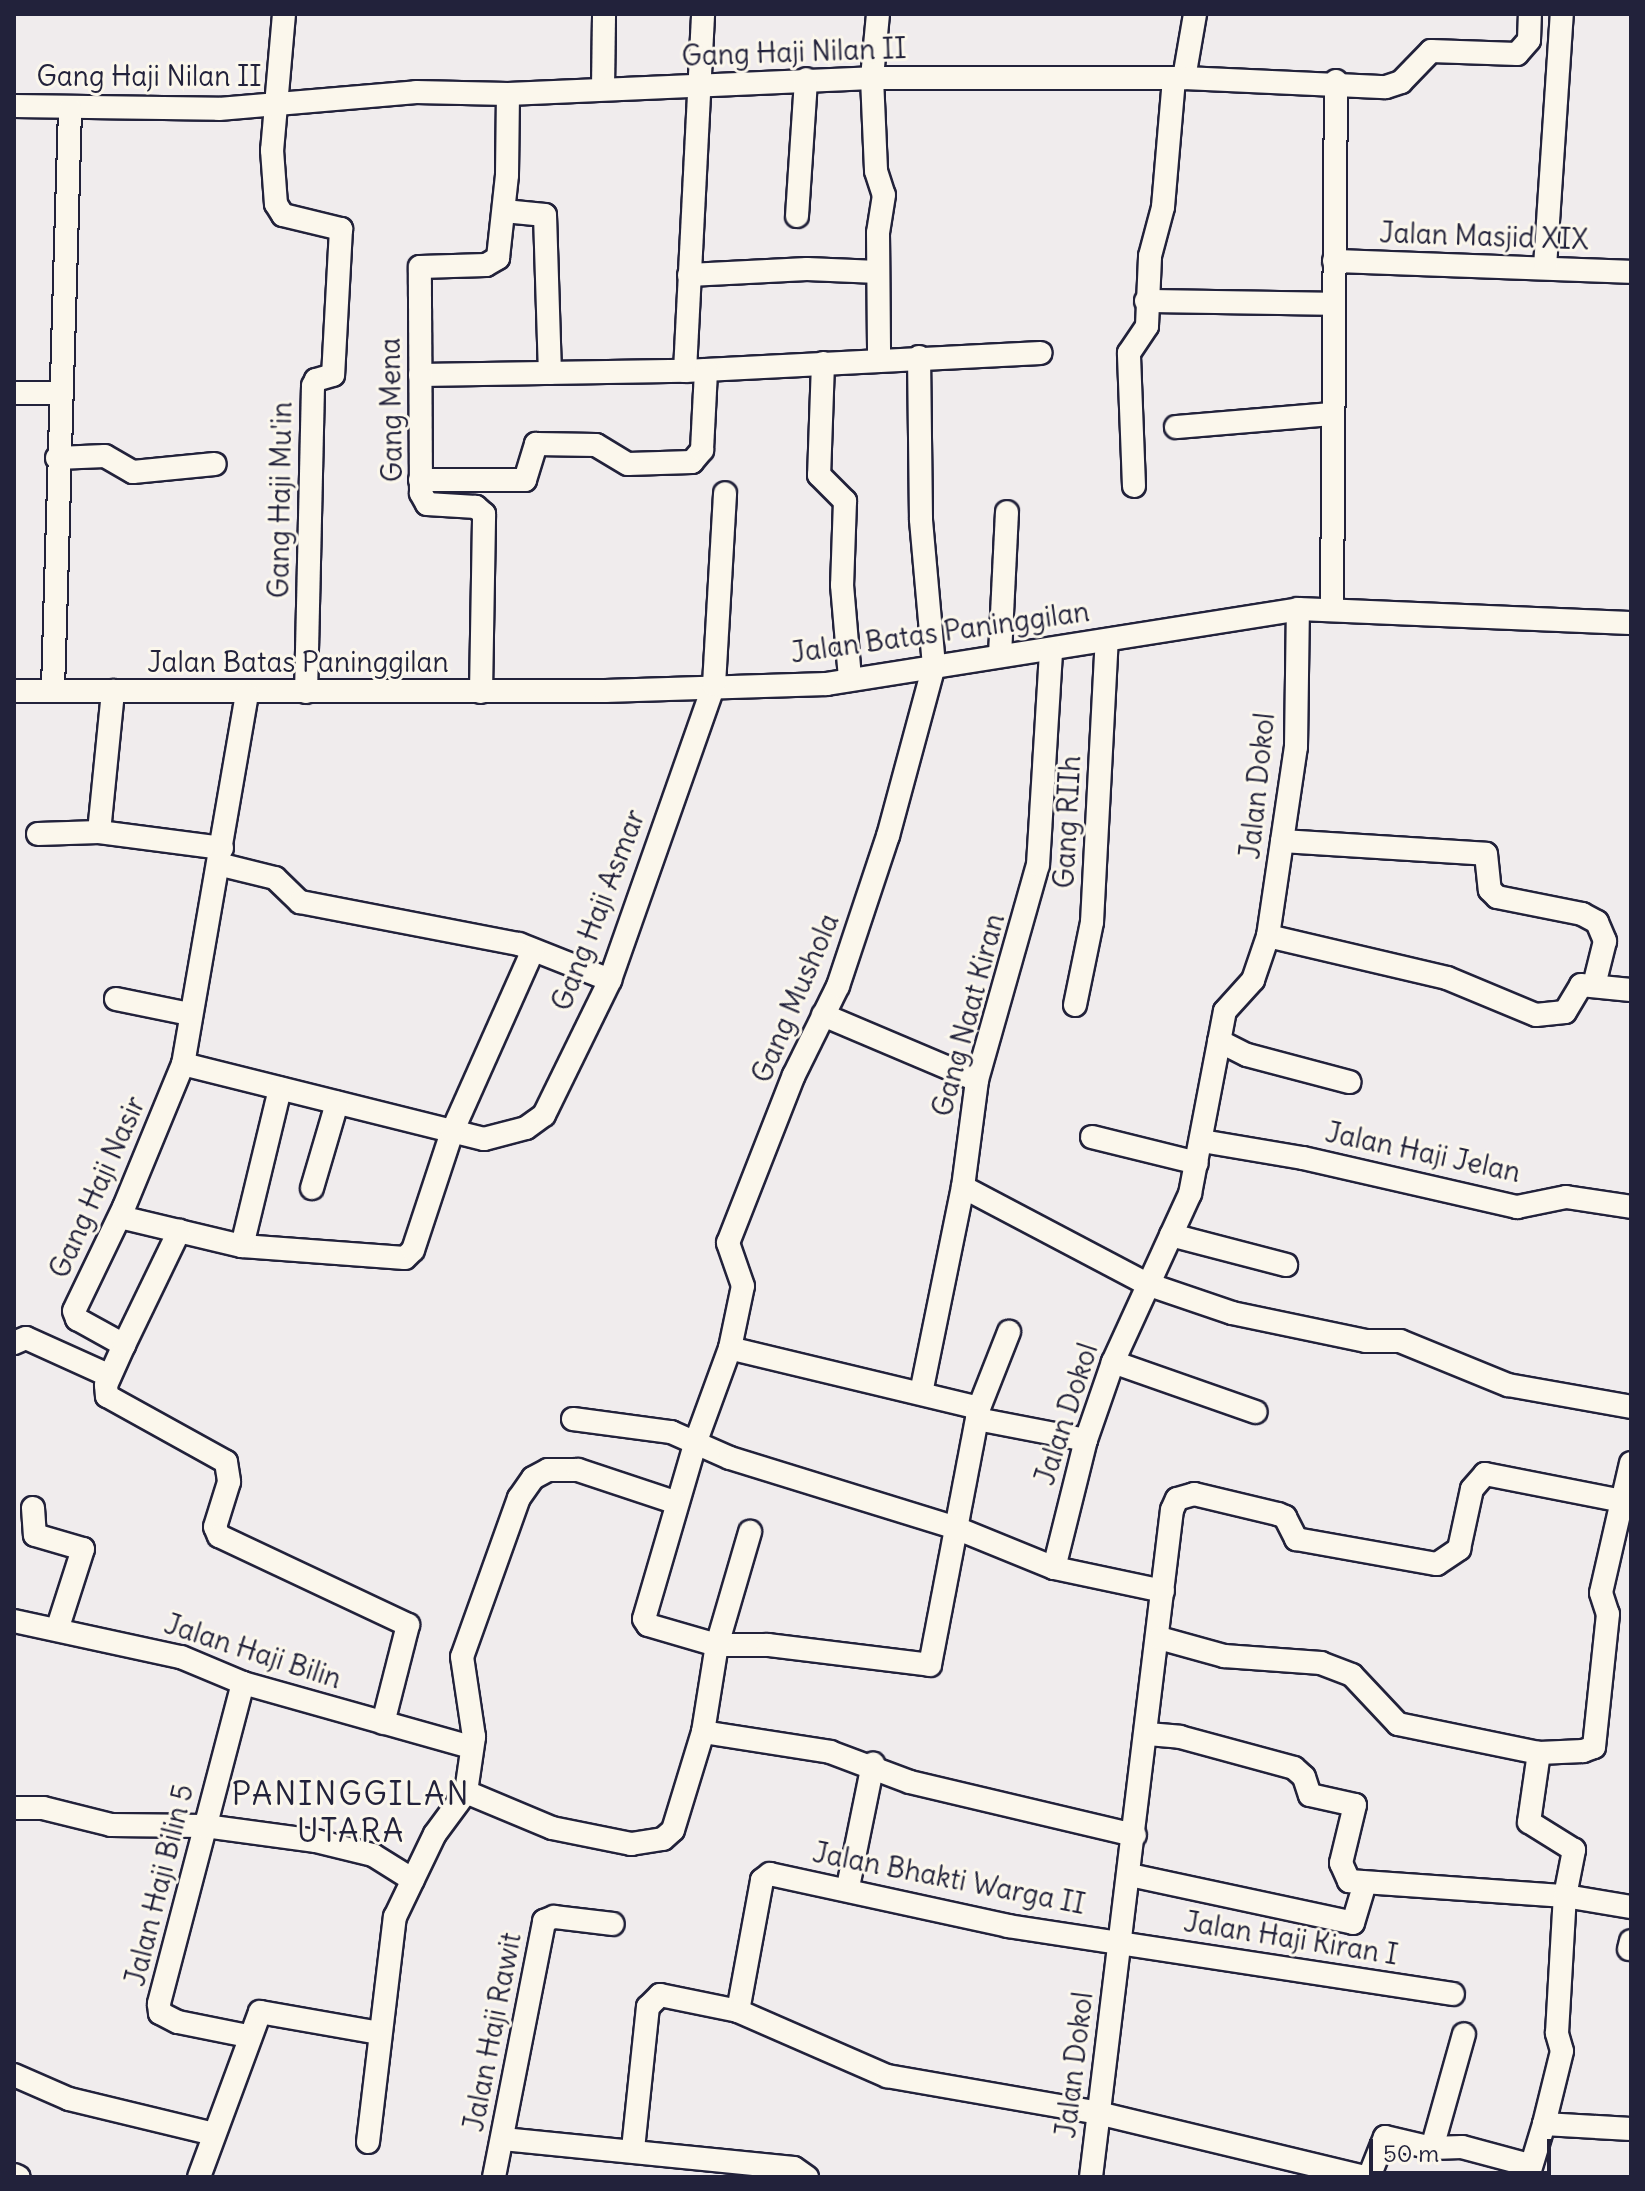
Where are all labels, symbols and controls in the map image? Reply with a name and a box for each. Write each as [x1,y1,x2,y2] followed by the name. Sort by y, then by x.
[681,31,907,73] street label: Gang Haji Nilan II
[36,59,262,93] street label: Gang Haji Nilan II
[1379,216,1589,256] street label: Jalan Masjid XIX
[373,337,409,483] street label: Gang Mena
[261,401,299,599] street label: Gang Haji Mu'in
[788,594,1092,670] street label: Jalan Batas Paninggilan
[147,645,449,679] street label: Jalan Batas Paninggilan
[1233,711,1281,861] street label: Jalan Dokol
[1047,755,1087,889] street label: Gang RIIh
[544,805,652,1015] street label: Gang Haji Asmar
[744,908,846,1088] street label: Gang Mushola
[925,910,1011,1120] street label: Gang Naat Kiran
[42,1091,152,1283] street label: Gang Haji Nasir
[1322,1115,1524,1189] street label: Jalan Haji Jelan
[1027,1339,1105,1489] street label: Jalan Dokol
[160,1607,346,1695] street label: Jalan Haji Bilin
[231,1776,471,1851] district label: PANINGGILAN UTARA
[118,1781,200,1989] street label: Jalan Haji Bilin 5
[810,1835,1088,1921] street label: Jalan Bhakti Warga II
[1182,1904,1400,1972] street label: Jalan Haji Kiran I
[456,1930,528,2134] street label: Jalan Haji Rawit
[1048,1990,1100,2140] street label: Jalan Dokol
[1373,2123,1555,2173] scale bar
[1383,2138,1439,2168] text: 50 m

